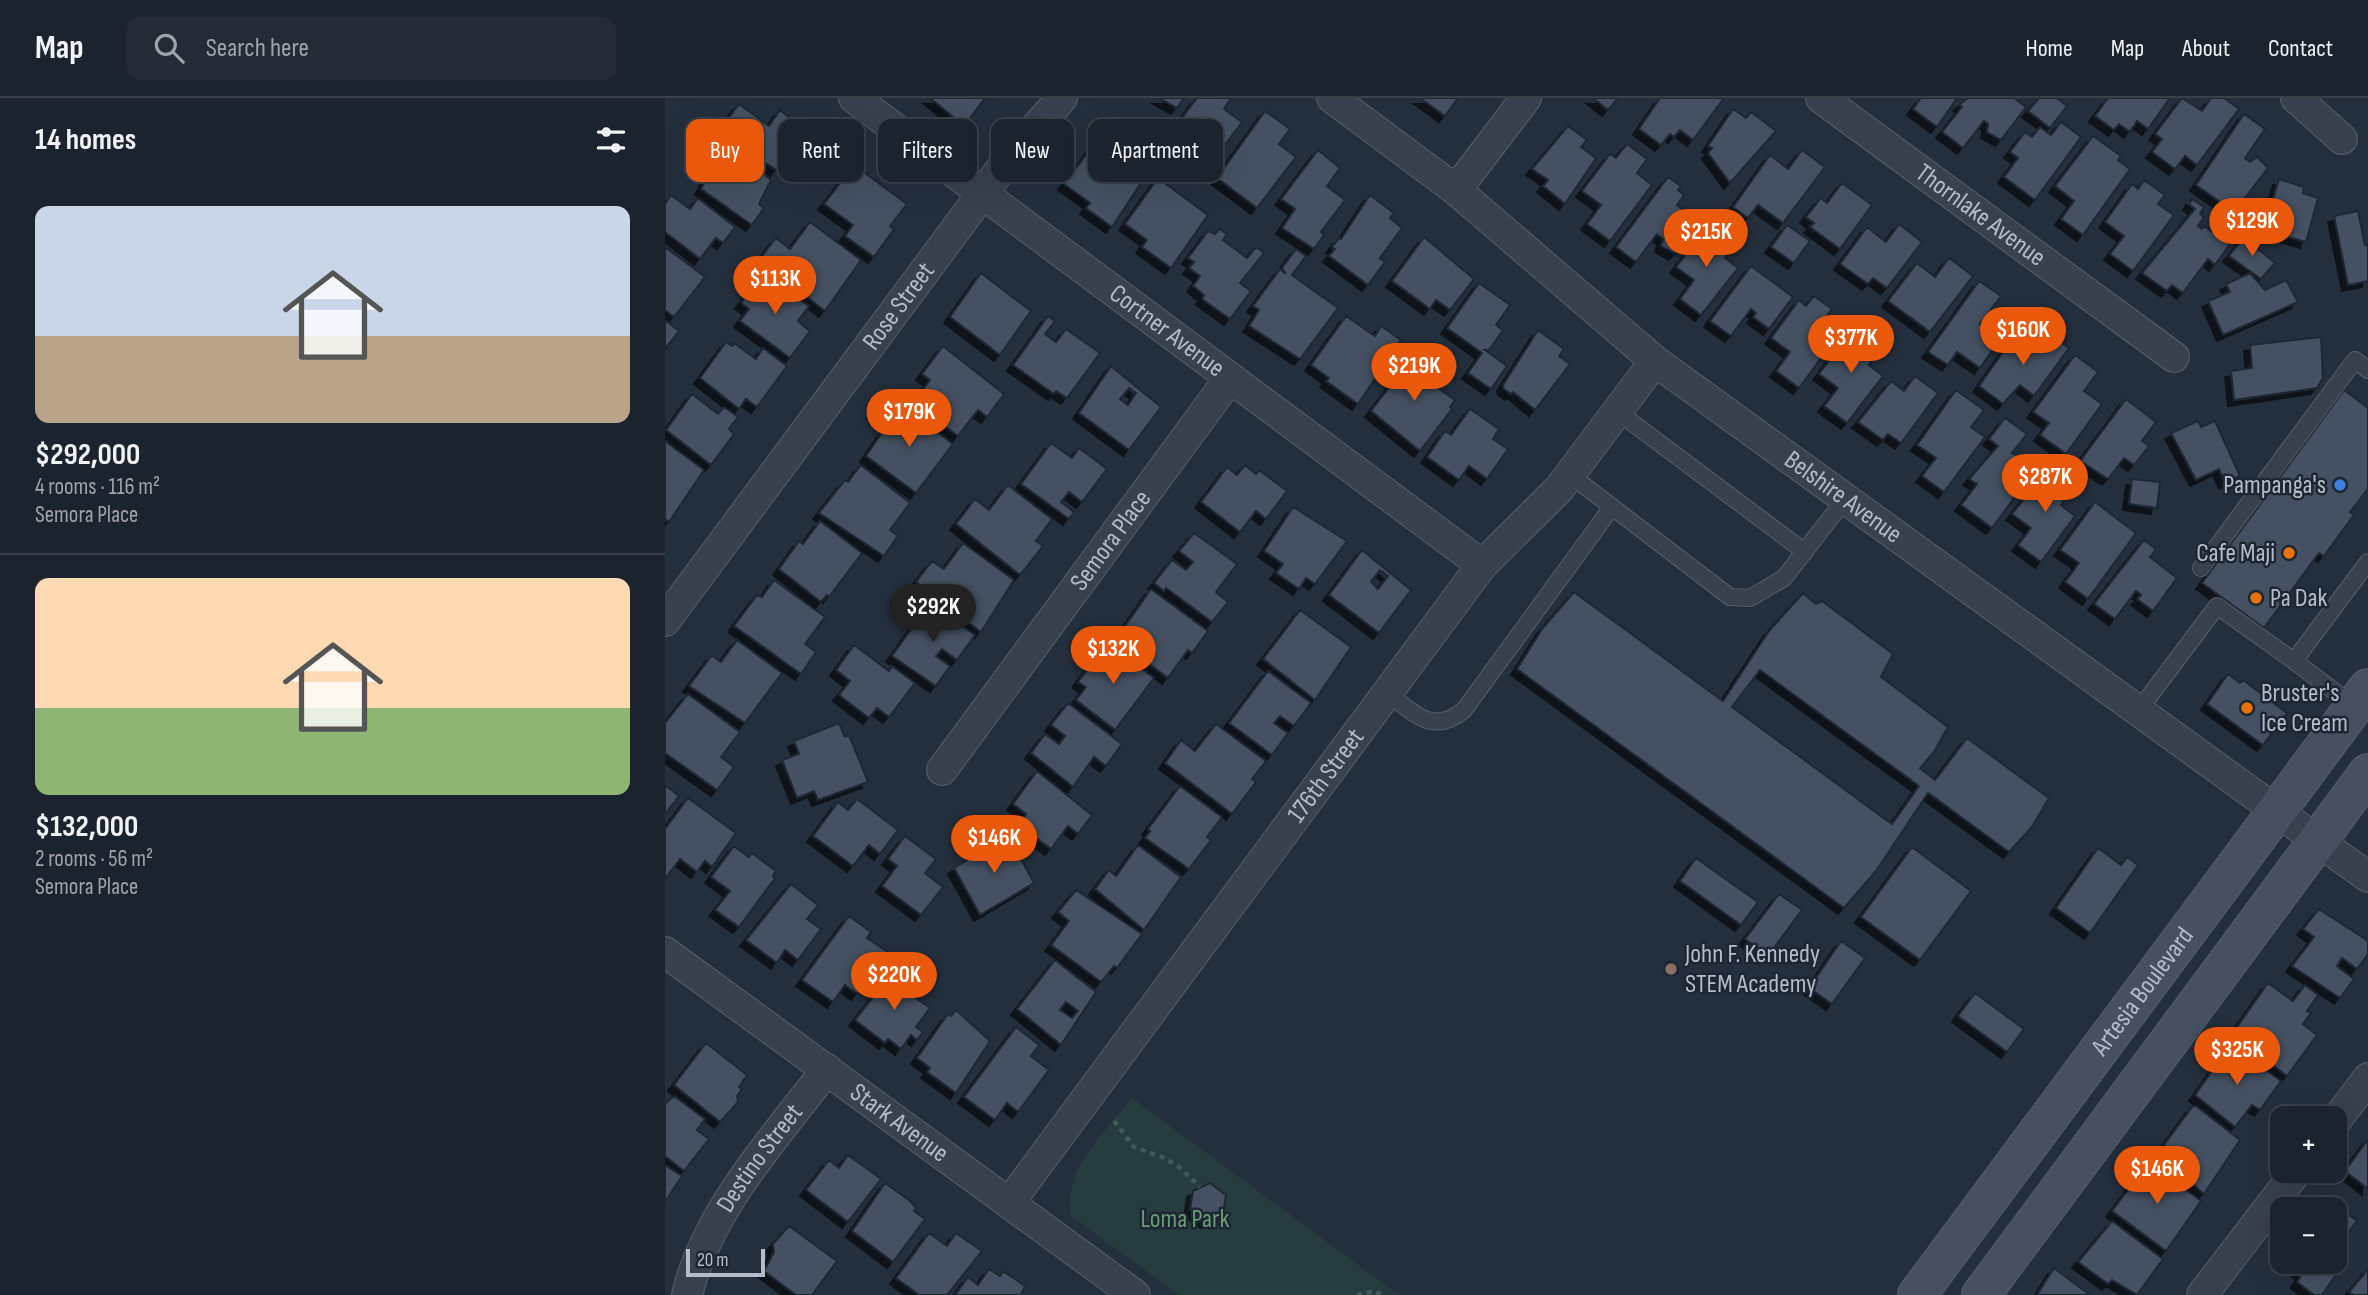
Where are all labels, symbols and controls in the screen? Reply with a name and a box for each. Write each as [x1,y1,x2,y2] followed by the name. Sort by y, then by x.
[126,17,616,80] search box
[35,28,84,68] text: Map
[150,29,188,67] icon: search
[206,33,309,64] text: Search here
[2025,34,2073,63] text: Home
[2111,34,2144,63] text: Map
[2182,34,2230,63] text: About
[2268,34,2333,63] text: Contact
[686,119,764,182] chip: Buy
[778,119,864,182] chip: Rent
[878,119,977,182] chip: Filters
[991,119,1074,182] chip: New
[1088,119,1223,182] chip: Apartment
[592,121,630,159] icon: filters
[35,122,136,158] text: 14 homes
[1910,157,2052,273] street label: Thornlake Avenue
[2203,198,2301,258] pin: $129K
[2225,207,2279,235] text: $129K
[1657,209,1755,269] pin: $215K
[1680,218,1732,246] text: $215K
[270,252,396,378] icon: home
[726,256,824,316] pin: $113K
[856,256,941,356] street label: Rose Street
[749,265,801,293] text: $113K
[1103,278,1231,384] street label: Cortner Avenue
[1974,308,2072,367] pin: $160K
[1802,316,1900,375] pin: $377K
[1996,316,2050,344] text: $160K
[1824,324,1878,352] text: $377K
[1365,344,1463,403] pin: $219K
[1387,352,1441,380] text: $219K
[860,390,958,449] pin: $179K
[883,398,935,426] text: $179K
[35,437,140,473] text: $292,000
[1778,444,1908,550] street label: Belshire Avenue
[1996,454,2094,514] pin: $287K
[2018,463,2072,491] text: $287K
[2223,470,2326,501] place label: Pampanga's
[35,473,160,501] text: 4 rooms · 116 m²
[2332,477,2348,493] marker: Pampanga's
[1064,484,1158,597] street label: Semora Place
[35,501,138,529] text: Semora Place
[2196,538,2275,569] place label: Cafe Maji
[2281,545,2297,561] marker: Cafe Maji
[2270,583,2327,614] place label: Pa Dak
[884,584,982,644] pin: $292K
[2248,590,2264,606] marker: Pa Dak
[906,593,960,621] text: $292K
[270,624,396,750] icon: home
[1064,626,1162,686] pin: $132K
[1087,635,1139,663] text: $132K
[2261,678,2348,739] place label: Bruster's Ice Cream
[2239,700,2255,716] marker: Bruster's Ice Cream
[1281,723,1371,829] street label: 176th Street
[35,809,138,845] text: $132,000
[945,816,1043,875] pin: $146K
[967,824,1021,852] text: $146K
[35,845,153,873] text: 2 rooms · 56 m²
[35,873,138,901] text: Semora Place
[2084,921,2200,1063] street label: Artesia Boulevard
[1684,939,1820,1000] place label: John F. Kennedy STEM Academy
[845,953,943,1012] pin: $220K
[867,961,921,989] text: $220K
[1663,961,1679,977] marker: John F. Kennedy STEM Academy
[2188,1028,2286,1087] pin: $325K
[2210,1036,2264,1064] text: $325K
[844,1077,954,1169] street label: Stark Avenue
[710,1098,809,1218] street label: Destino Street
[2270,1106,2347,1274] map controls
[2270,1106,2347,1183] button: +
[2108,1146,2206,1206] pin: $146K
[2130,1155,2184,1183] text: $146K
[2270,1197,2347,1274] button: −
[1141,1204,1230,1235] park label: Loma Park
[686,1246,765,1278] scale bar
[697,1249,729,1272] text: 20 m

